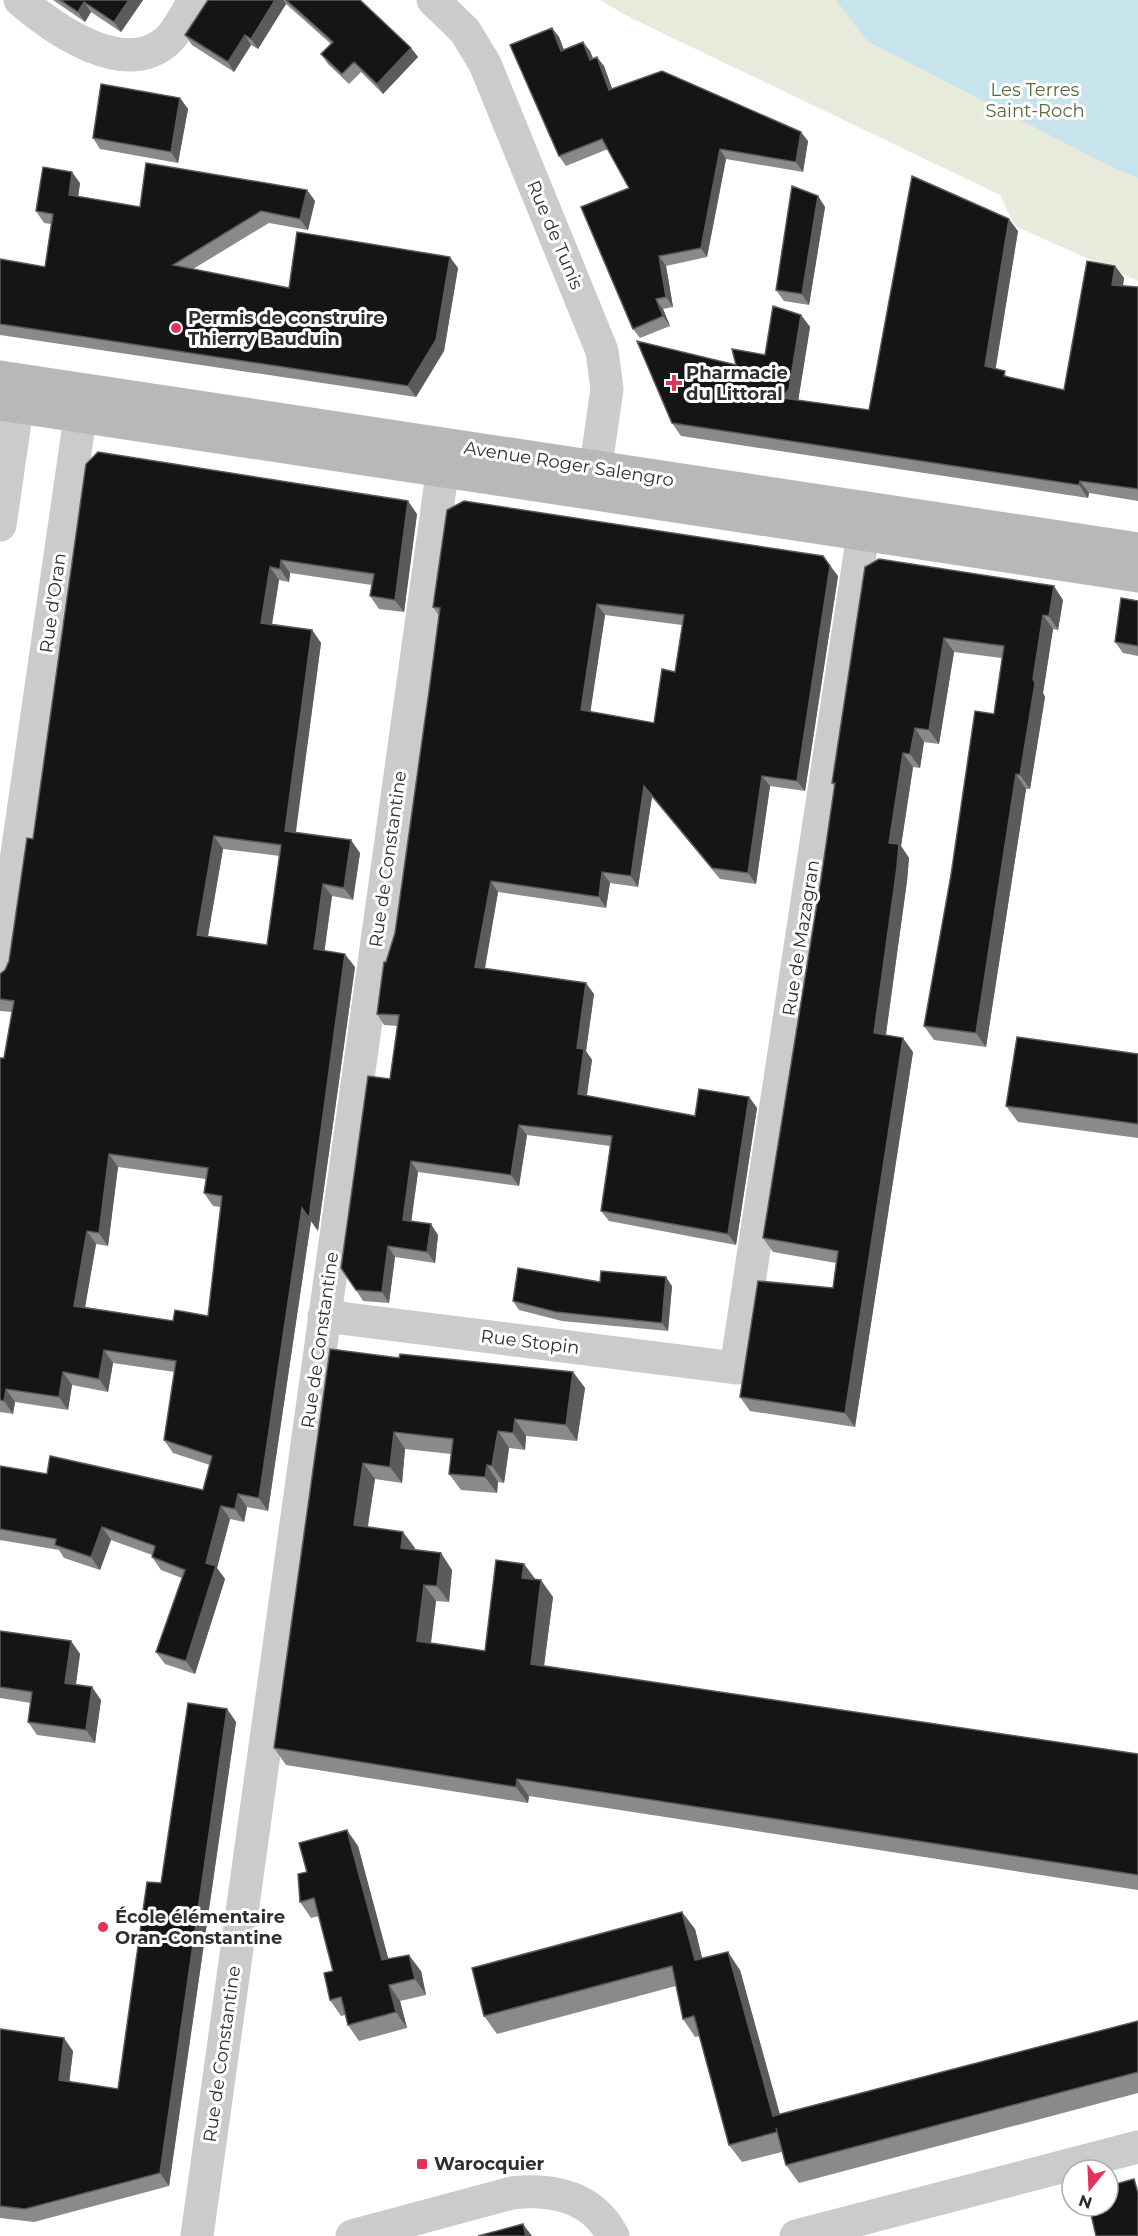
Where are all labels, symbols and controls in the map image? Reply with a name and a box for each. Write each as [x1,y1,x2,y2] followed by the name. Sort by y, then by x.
[985,79,1085,122] park label: Les Terres Saint-Roch
[522,177,588,293] street label: Rue de Tunis
[188,307,385,350] place label: Permis de construire Thierry Bauduin
[169,321,183,335] marker: Permis de construire Thierry Bauduin
[686,362,788,405] place label: Pharmacie du Littoral
[667,376,681,390] marker: Pharmacie du Littoral
[462,437,676,491] street label: Avenue Roger Salengro
[35,552,71,654] street label: Rue d'Oran
[365,769,411,949] street label: Rue de Constantine
[778,858,824,1018] street label: Rue de Mazagran
[297,1250,343,1430] street label: Rue de Constantine
[479,1325,581,1359] street label: Rue Stopin
[115,1906,285,1949] place label: École élémentaire Oran-Constantine
[96,1920,110,1934] marker: École élémentaire Oran-Constantine
[199,1964,245,2144] street label: Rue de Constantine
[434,2153,545,2175] place label: Warocquier
[415,2157,429,2171] marker: Warocquier
[1060,2158,1120,2218] north arrow
[1076,2191,1095,2213] text: N

